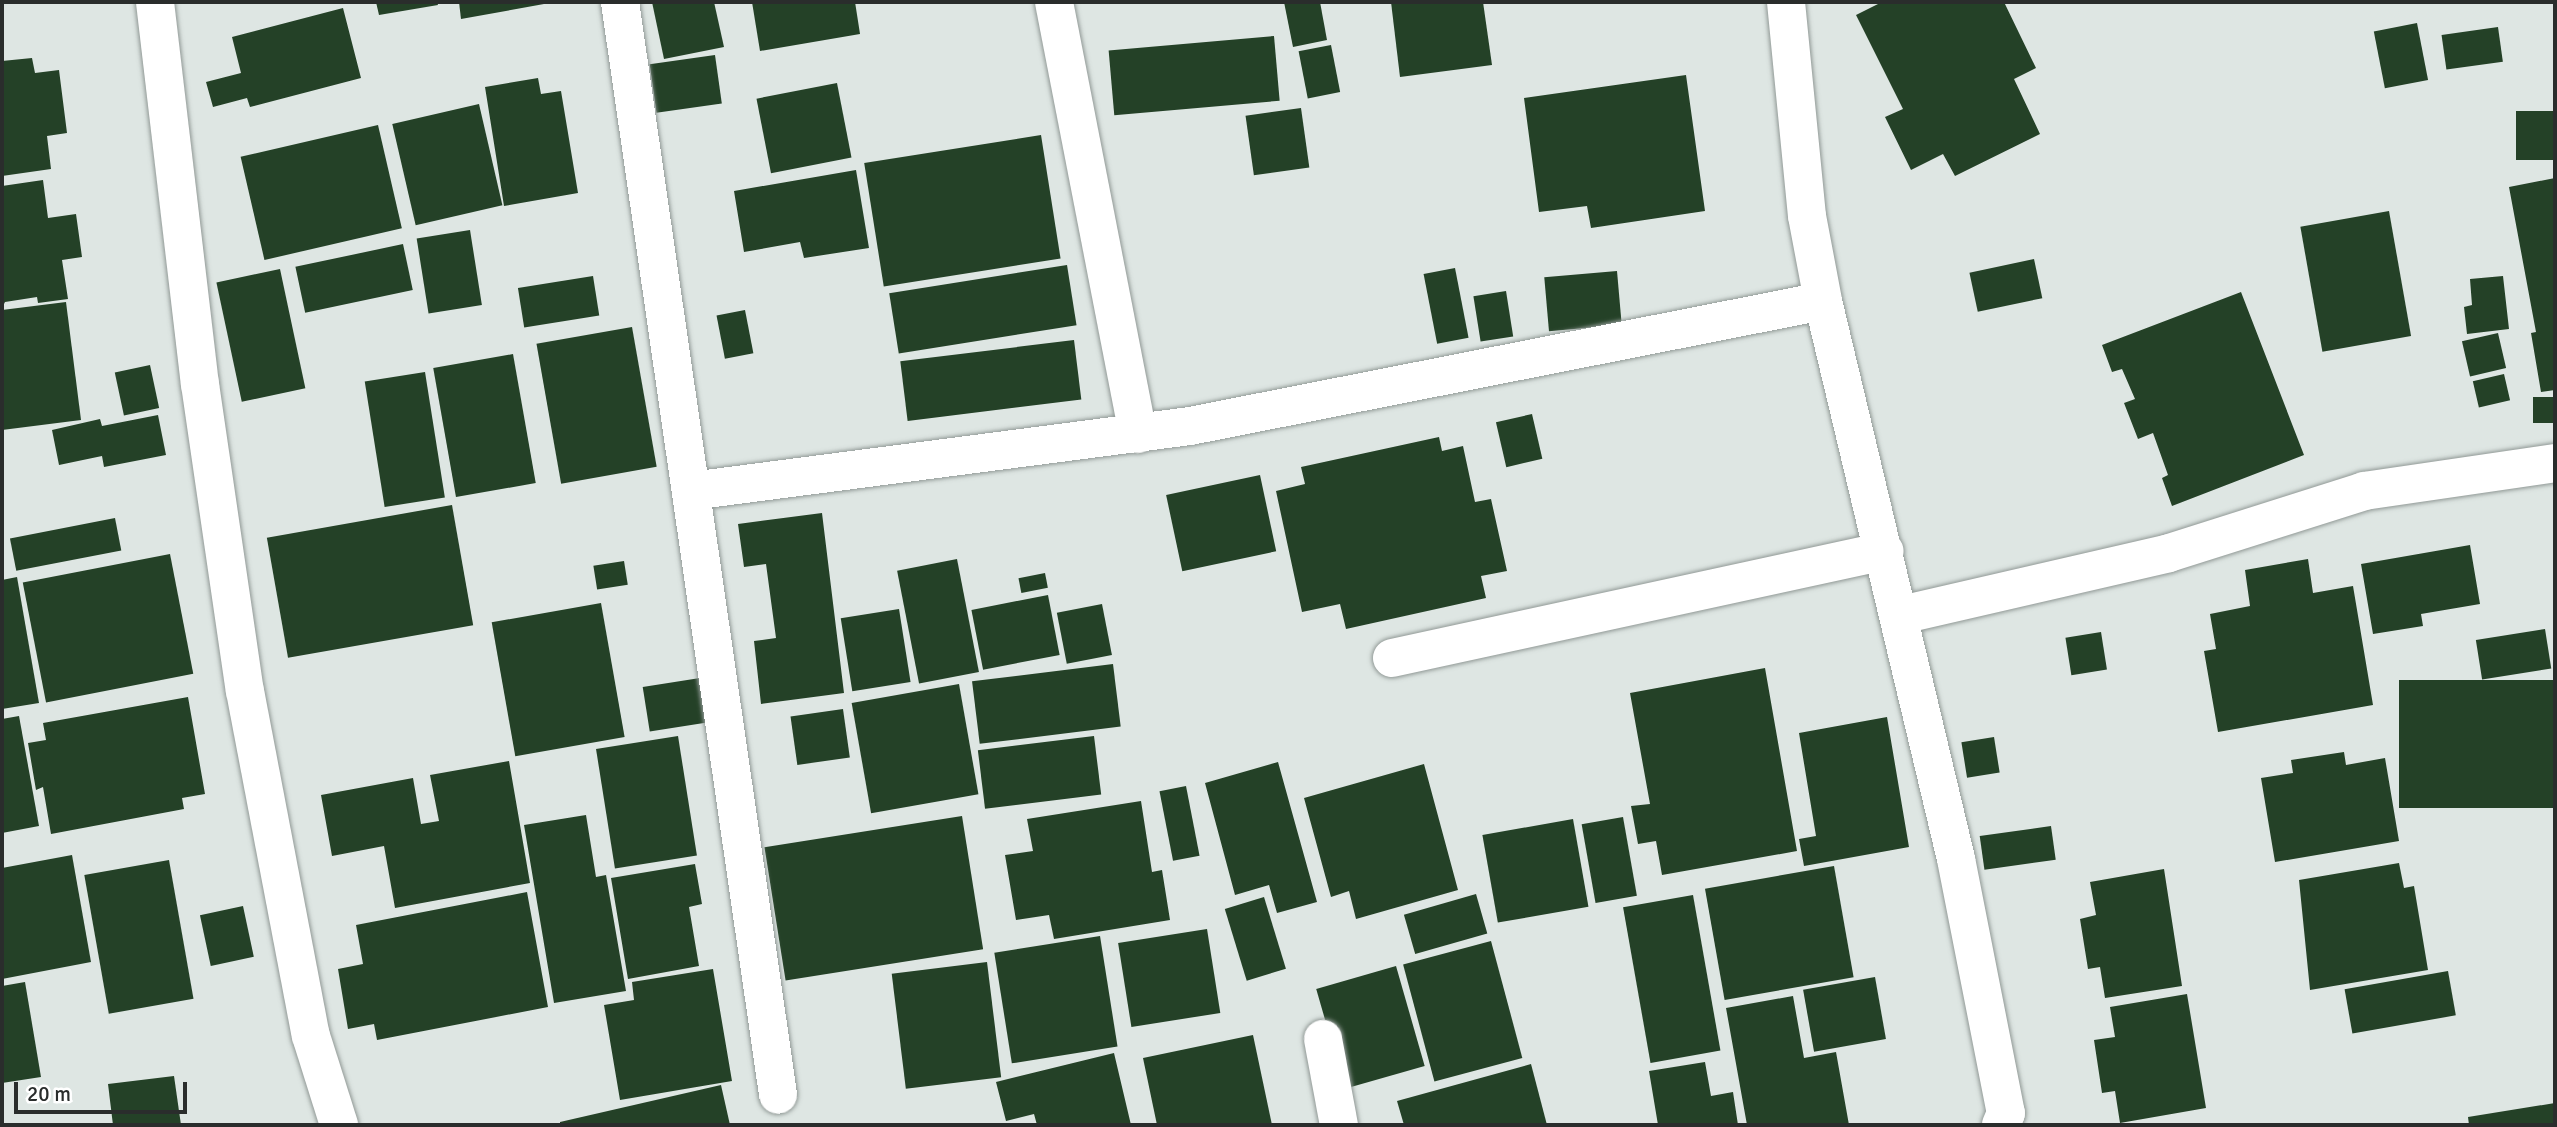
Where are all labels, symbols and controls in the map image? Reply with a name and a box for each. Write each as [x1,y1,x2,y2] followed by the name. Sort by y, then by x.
[18,1068,191,1112] scale bar
[27,1081,71,1107] text: 20 m

